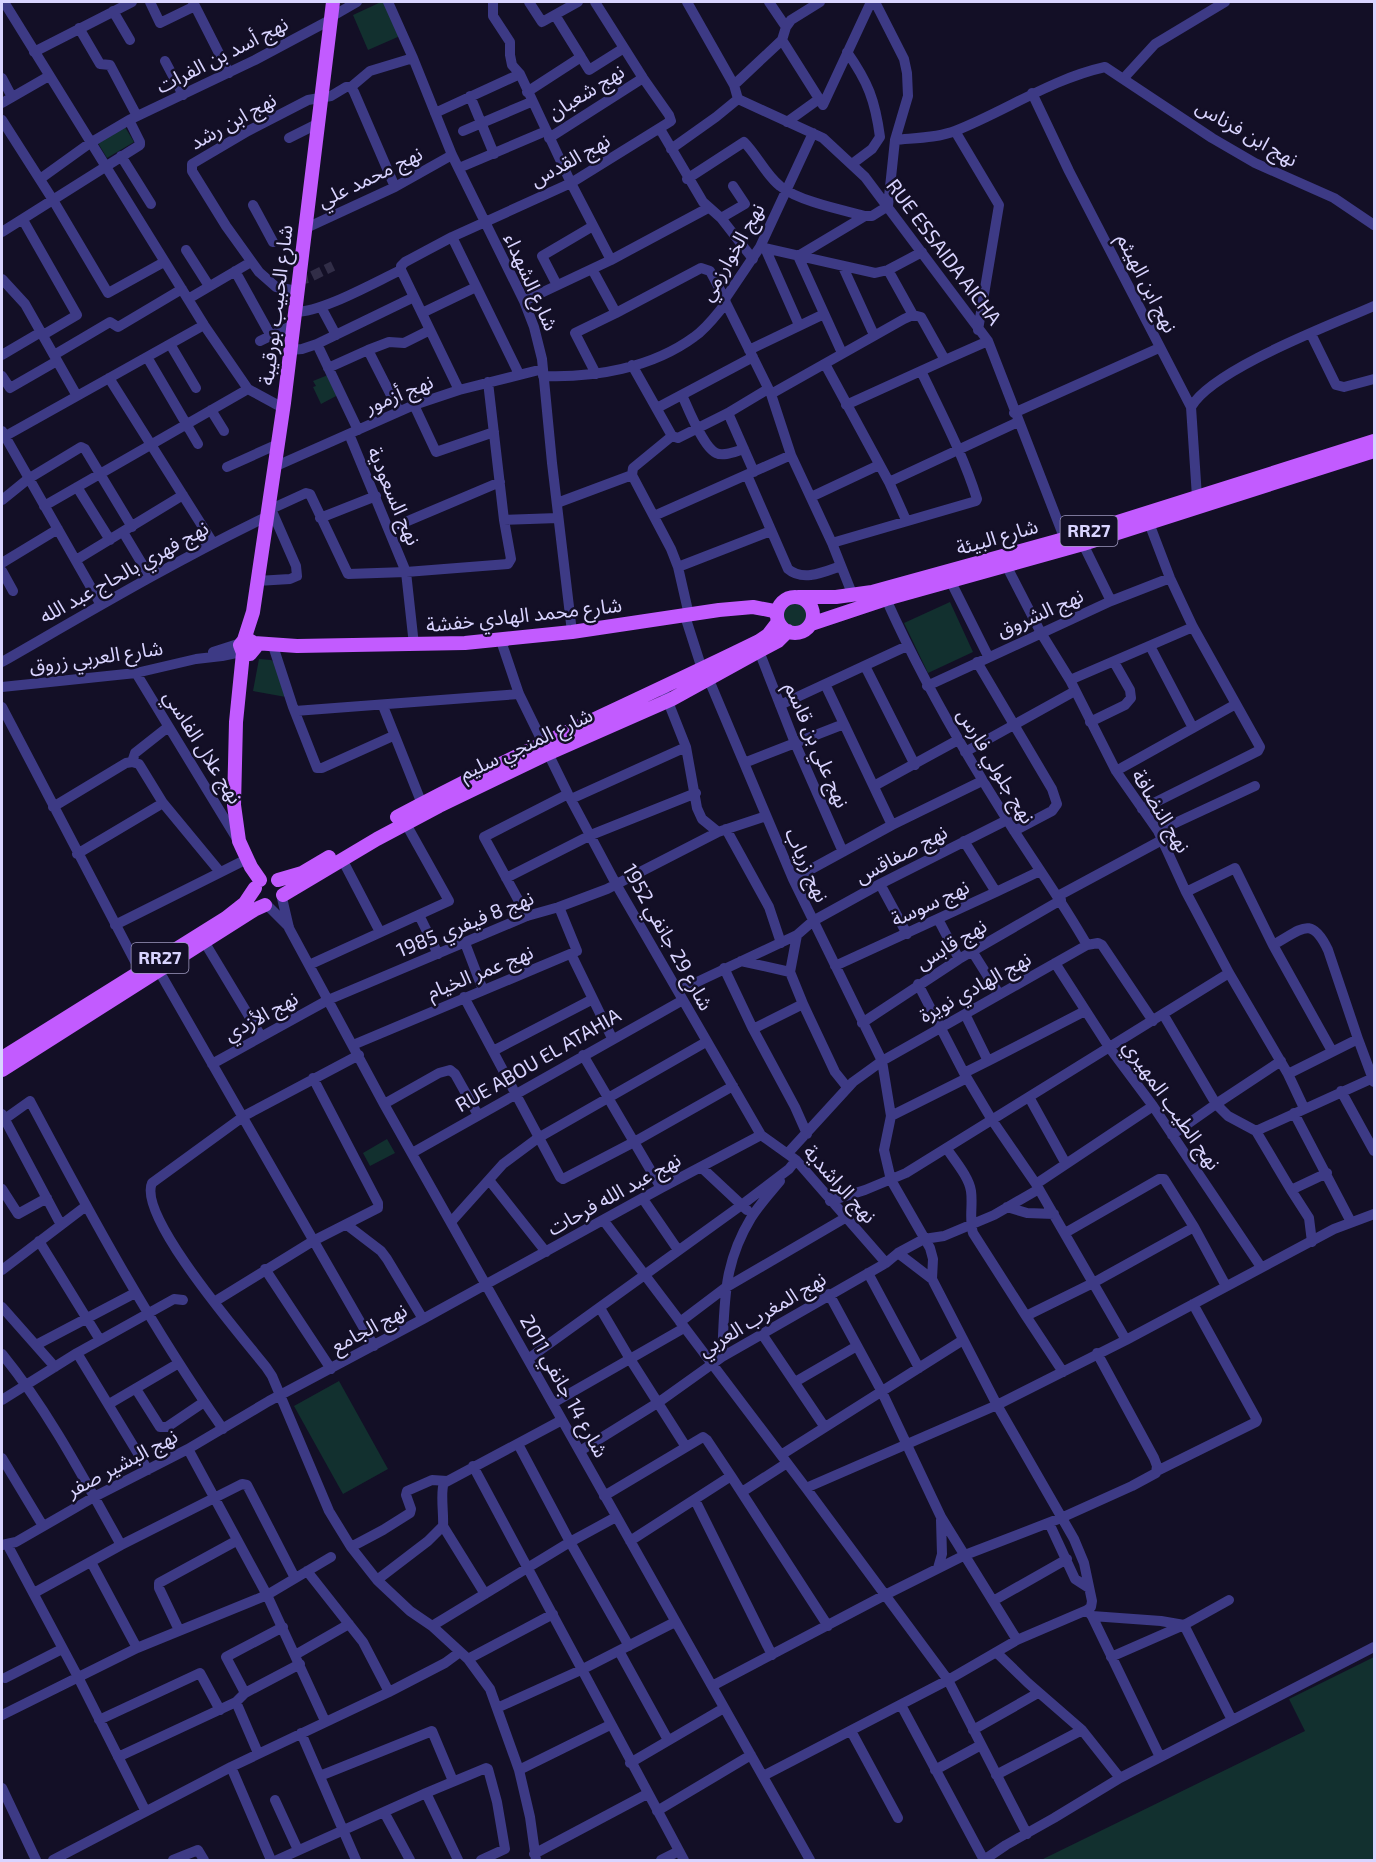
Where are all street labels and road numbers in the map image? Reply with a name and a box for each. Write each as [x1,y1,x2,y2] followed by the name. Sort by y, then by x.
[152,11,293,101] street label: نهج أسد بن الفرات
[543,58,630,127] street label: نهج شعبان
[185,87,282,157] street label: نهج ابن رشد
[1190,93,1303,174] street label: نهج ابن فرناس
[525,127,616,194] street label: نهج القدس
[313,140,428,216] street label: نهج محمد علي
[882,174,1008,330] street label: RUE ESSAIDA AICHA
[693,198,773,307] street label: نهج الخوارزمي
[253,223,301,387] street label: شارع الحبيب بورقيبة
[496,229,564,336] street label: شارع الشهداء
[1109,229,1183,338] street label: نهج ابن الهيثم
[360,369,438,422] street label: نهج أزمور
[360,443,426,550] street label: نهج السعودية
[953,513,1042,563] street label: شارع البيئة
[35,515,214,632] street label: نهج فهري بالحاج عبد الله
[1060,516,1118,546] road number: RR27
[993,582,1088,645] street label: نهج الشروق
[425,592,624,641] street label: شارع محمد الهادي خفشة
[27,635,165,682] street label: شارع العربي زروق
[776,678,855,813] street label: نهج علي بن قاسم
[155,685,248,810] street label: نهج علال الفاسي
[455,702,598,789] street label: شارع المنجي سليم
[949,703,1041,830] street label: نهج جلولي فارس
[1124,764,1196,859] street label: نهج النضافة
[850,819,953,891] street label: نهج صفاقس
[777,824,835,907] street label: نهج زرياب
[615,859,719,1016] street label: شارع 29 جانفي 1952
[887,874,974,934] street label: نهج سوسة
[393,885,538,966] street label: نهج 8 فيفري 1985
[911,913,992,977] street label: نهج قابس
[423,939,538,1007] street label: نهج عمر الخيام
[132,943,188,973] road number: RR27
[914,946,1037,1031] street label: نهج الهادي نويرة
[219,985,304,1049] street label: نهج الأزدي
[451,1002,625,1116] street label: RUE ABOU EL ATAHIA
[1115,1035,1227,1177] street label: نهج الطيب المهيري
[796,1139,882,1230] street label: نهج الراشدية
[543,1147,686,1243] street label: نهج عبد الله فرحات
[693,1266,832,1365] street label: نهج المغرب العربي
[326,1297,413,1361] street label: نهج الجامع
[512,1310,614,1463] street label: شارع 14 جانفي 2011
[61,1423,183,1505] street label: نهج البشير صفر

